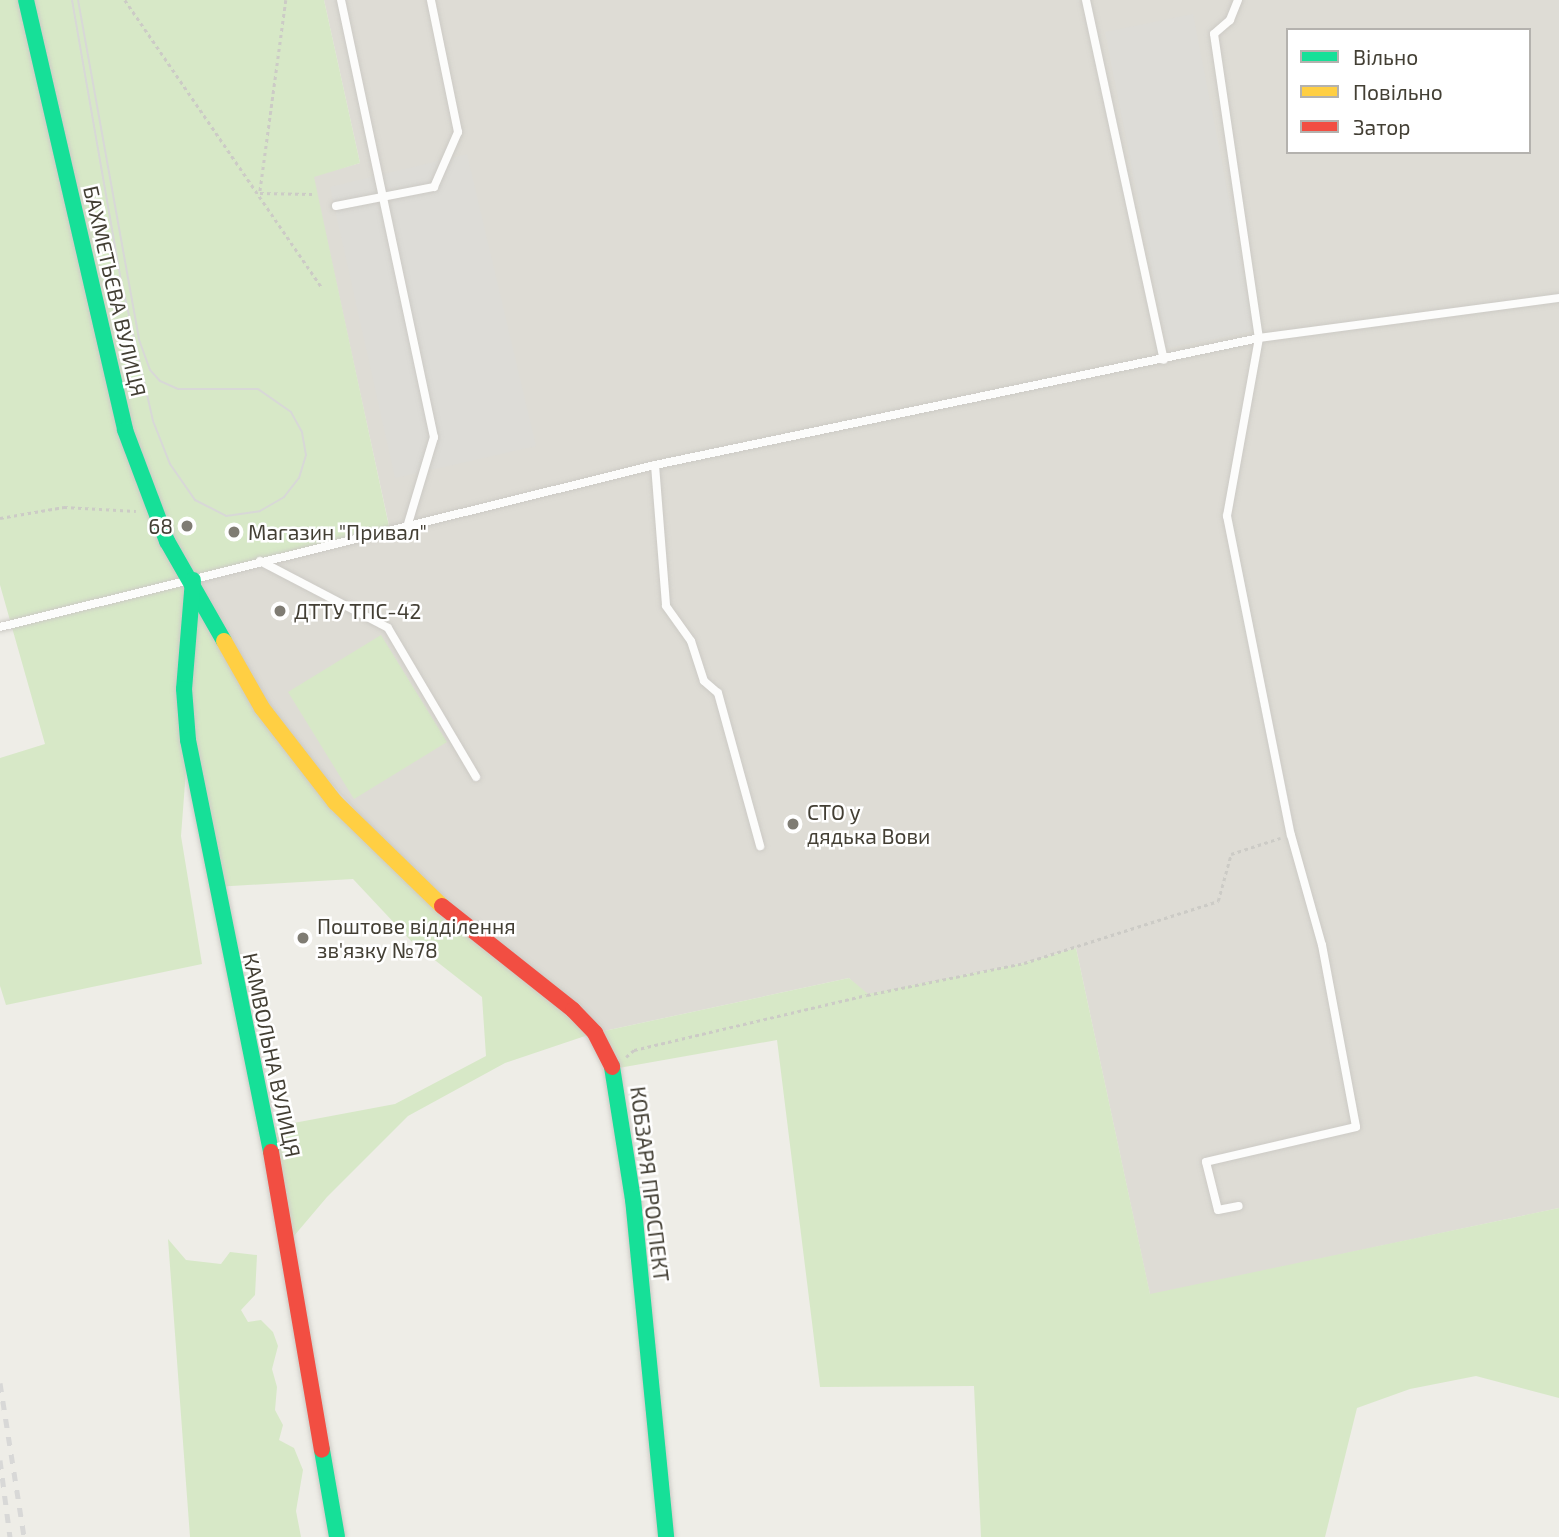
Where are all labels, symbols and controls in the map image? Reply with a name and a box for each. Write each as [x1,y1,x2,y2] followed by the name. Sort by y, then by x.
[1286,28,1531,154] legend
[1353,44,1418,69] text: Вільно
[1353,79,1443,104] text: Повільно
[1353,114,1411,139] text: Затор
[78,183,152,399] street label: БАХМЕТЬЄВА ВУЛИЦЯ
[148,513,173,539] place label: 68
[179,518,195,534] marker: 68
[248,519,427,545] place label: Магазин "Привал"
[226,524,242,540] marker: Магазин "Привал"
[294,598,421,624] place label: ДТТУ ТПС-42
[272,603,288,619] marker: ДТТУ ТПС-42
[807,799,930,849] place label: СТО у дядька Вови
[785,816,801,832] marker: СТО у дядька Вови
[317,913,516,963] place label: Поштове відділення зв'язку №78
[295,930,311,946] marker: Поштове відділення зв'язку №78
[238,950,306,1160] street label: КАМВОЛЬНА ВУЛИЦЯ
[626,1085,674,1283] street label: КОБЗАРЯ ПРОСПЕКТ

